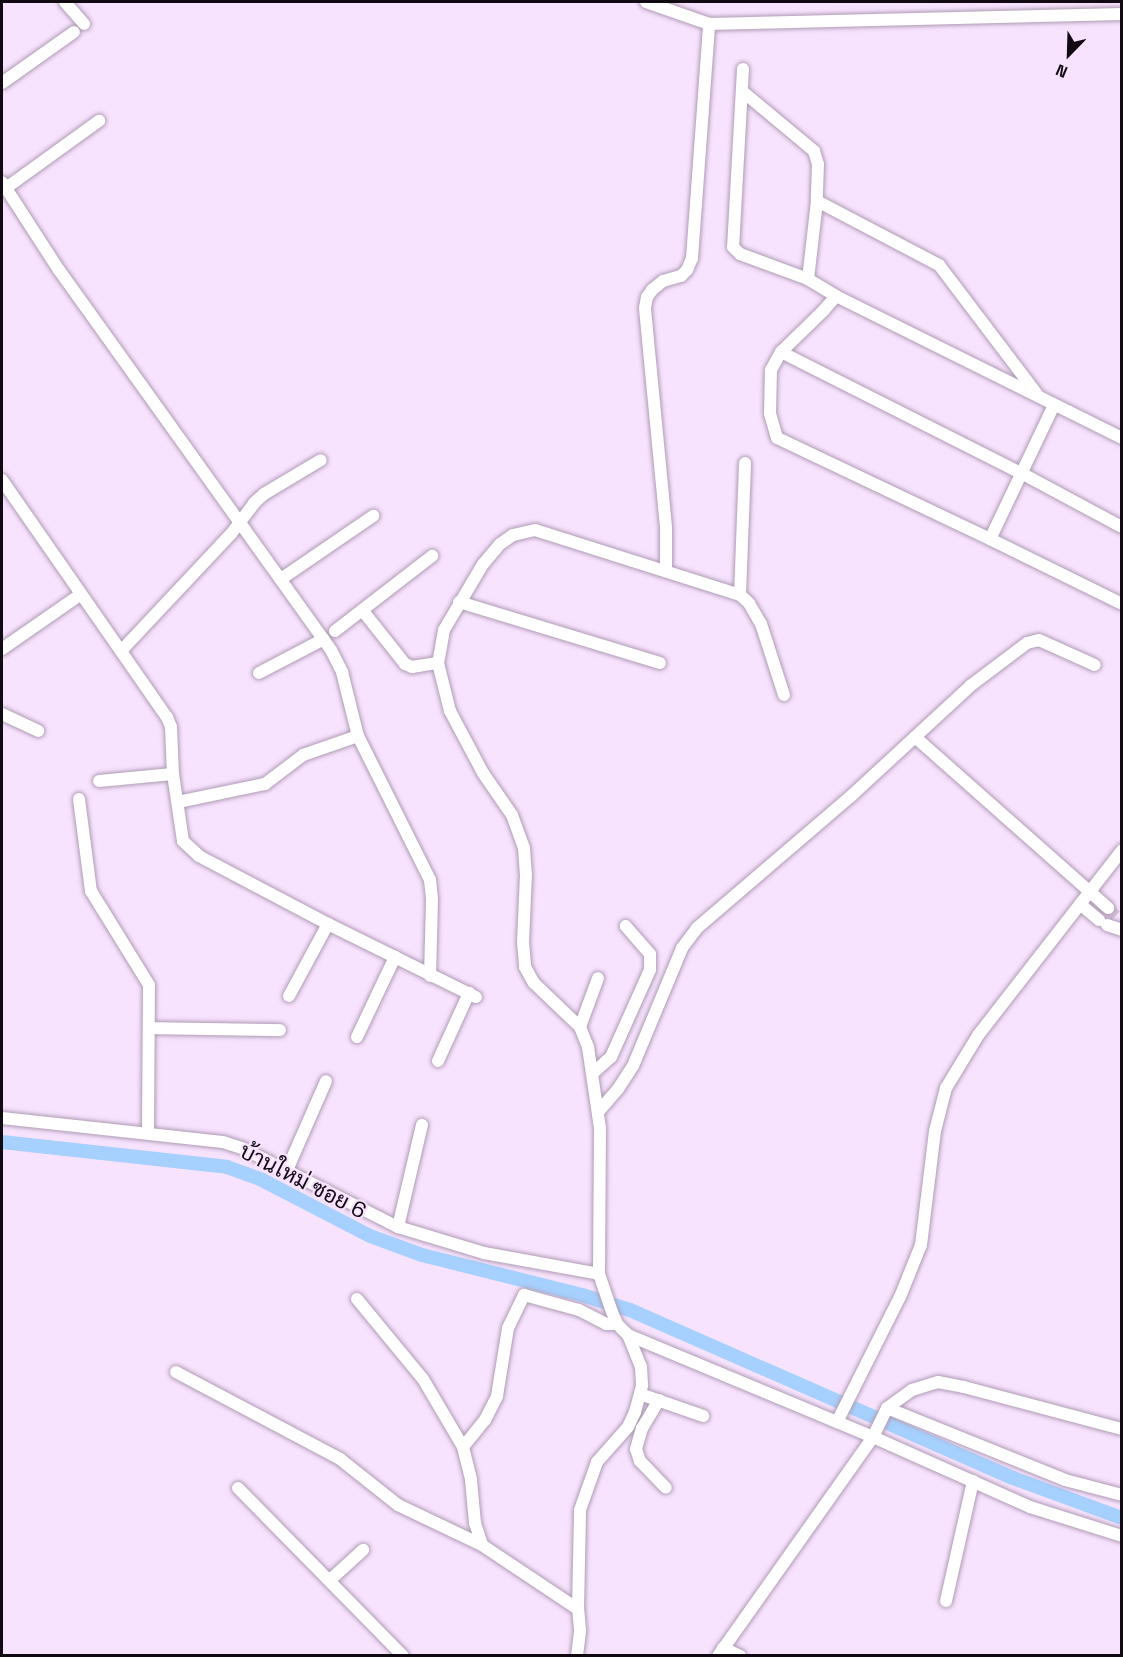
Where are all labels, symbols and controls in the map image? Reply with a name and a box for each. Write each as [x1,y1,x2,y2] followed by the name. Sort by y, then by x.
[1039,24,1099,84] north arrow
[1053,59,1071,83] text: N
[235,1138,371,1224] street label: บ้านใหม่ ซอย 6

